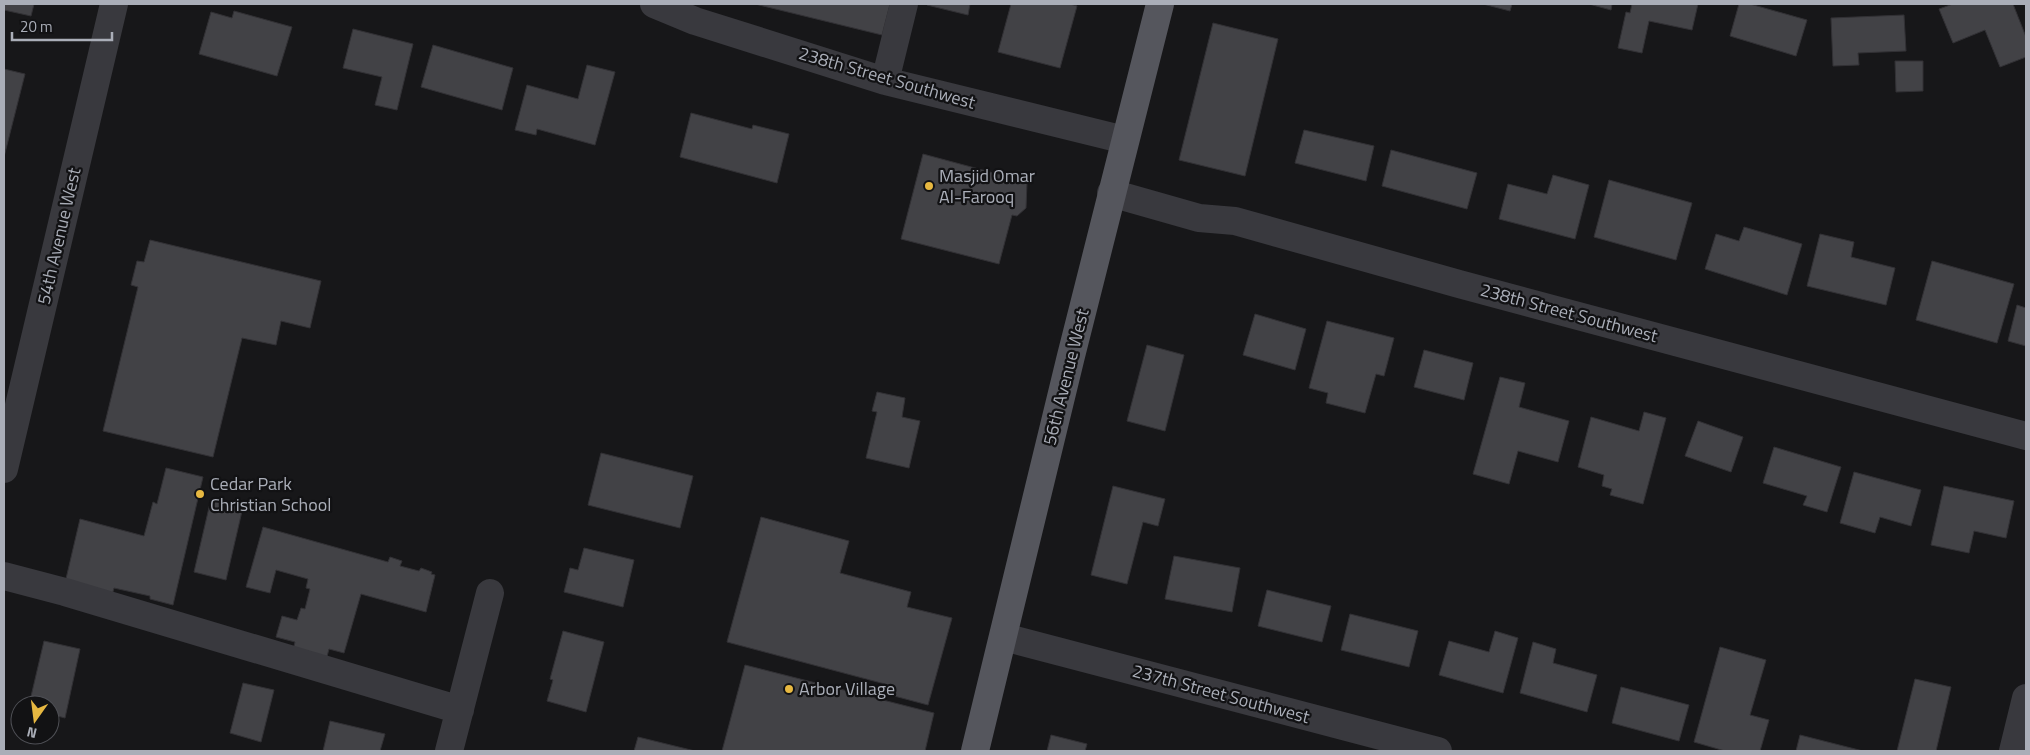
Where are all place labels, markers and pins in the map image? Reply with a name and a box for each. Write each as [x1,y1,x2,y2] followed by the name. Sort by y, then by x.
[939,162,1035,210] place label: Masjid Omar Al-Farooq
[923,180,935,192] marker: Masjid Omar Al-Farooq
[210,470,331,518] place label: Cedar Park Christian School
[194,488,206,500] marker: Cedar Park Christian School
[799,675,895,702] place label: Arbor Village
[783,683,795,695] marker: Arbor Village

